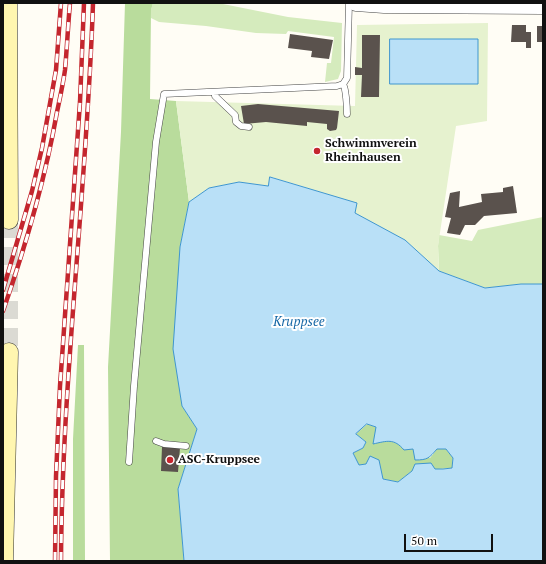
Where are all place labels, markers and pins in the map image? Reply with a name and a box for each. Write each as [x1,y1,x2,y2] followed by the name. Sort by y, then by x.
[325,137,417,165] place label: Schwimmverein Rheinhausen
[312,146,322,156] marker: Schwimmverein Rheinhausen
[178,453,260,467] place label: ASC-Kruppsee
[165,455,175,465] marker: ASC-Kruppsee

